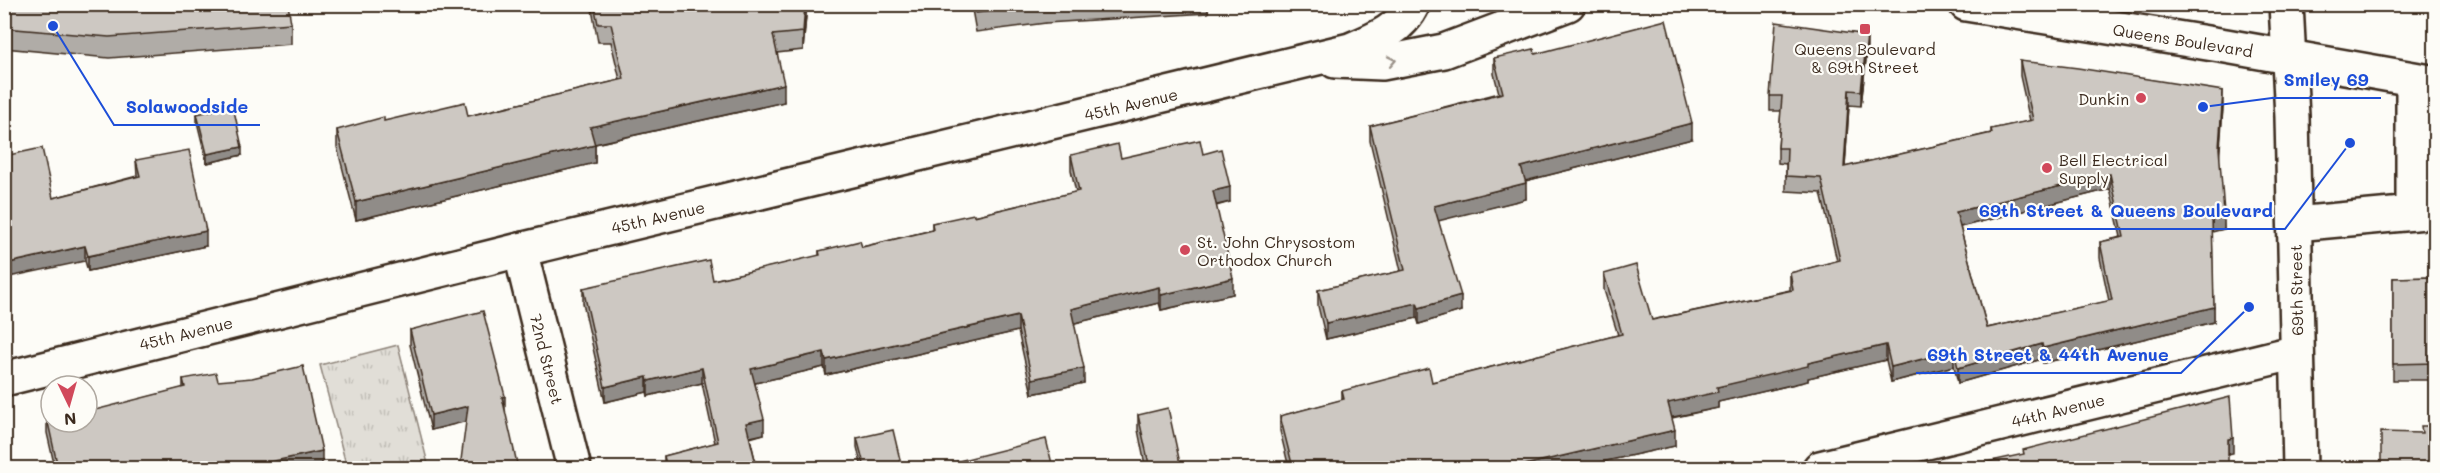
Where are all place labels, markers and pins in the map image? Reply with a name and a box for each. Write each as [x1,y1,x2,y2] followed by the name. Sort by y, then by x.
[1858,22,1872,36] marker: Queens Boulevard & 69th Street
[1794,38,1936,77] place label: Queens Boulevard & 69th Street
[2272,62,2381,98] callout: Smiley 69
[2078,88,2129,109] place label: Dunkin
[114,89,260,125] callout: Solawoodside
[2134,91,2148,105] marker: Dunkin
[2059,149,2168,188] place label: Bell Electrical Supply
[2040,161,2054,175] marker: Bell Electrical Supply
[1967,193,2285,229] callout: 69th Street & Queens Boulevard
[1197,231,1355,270] place label: St. John Chrysostom Orthodox Church
[1178,243,1192,257] marker: St. John Chrysostom Orthodox Church
[1916,337,2181,373] callout: 69th Street & 44th Avenue

